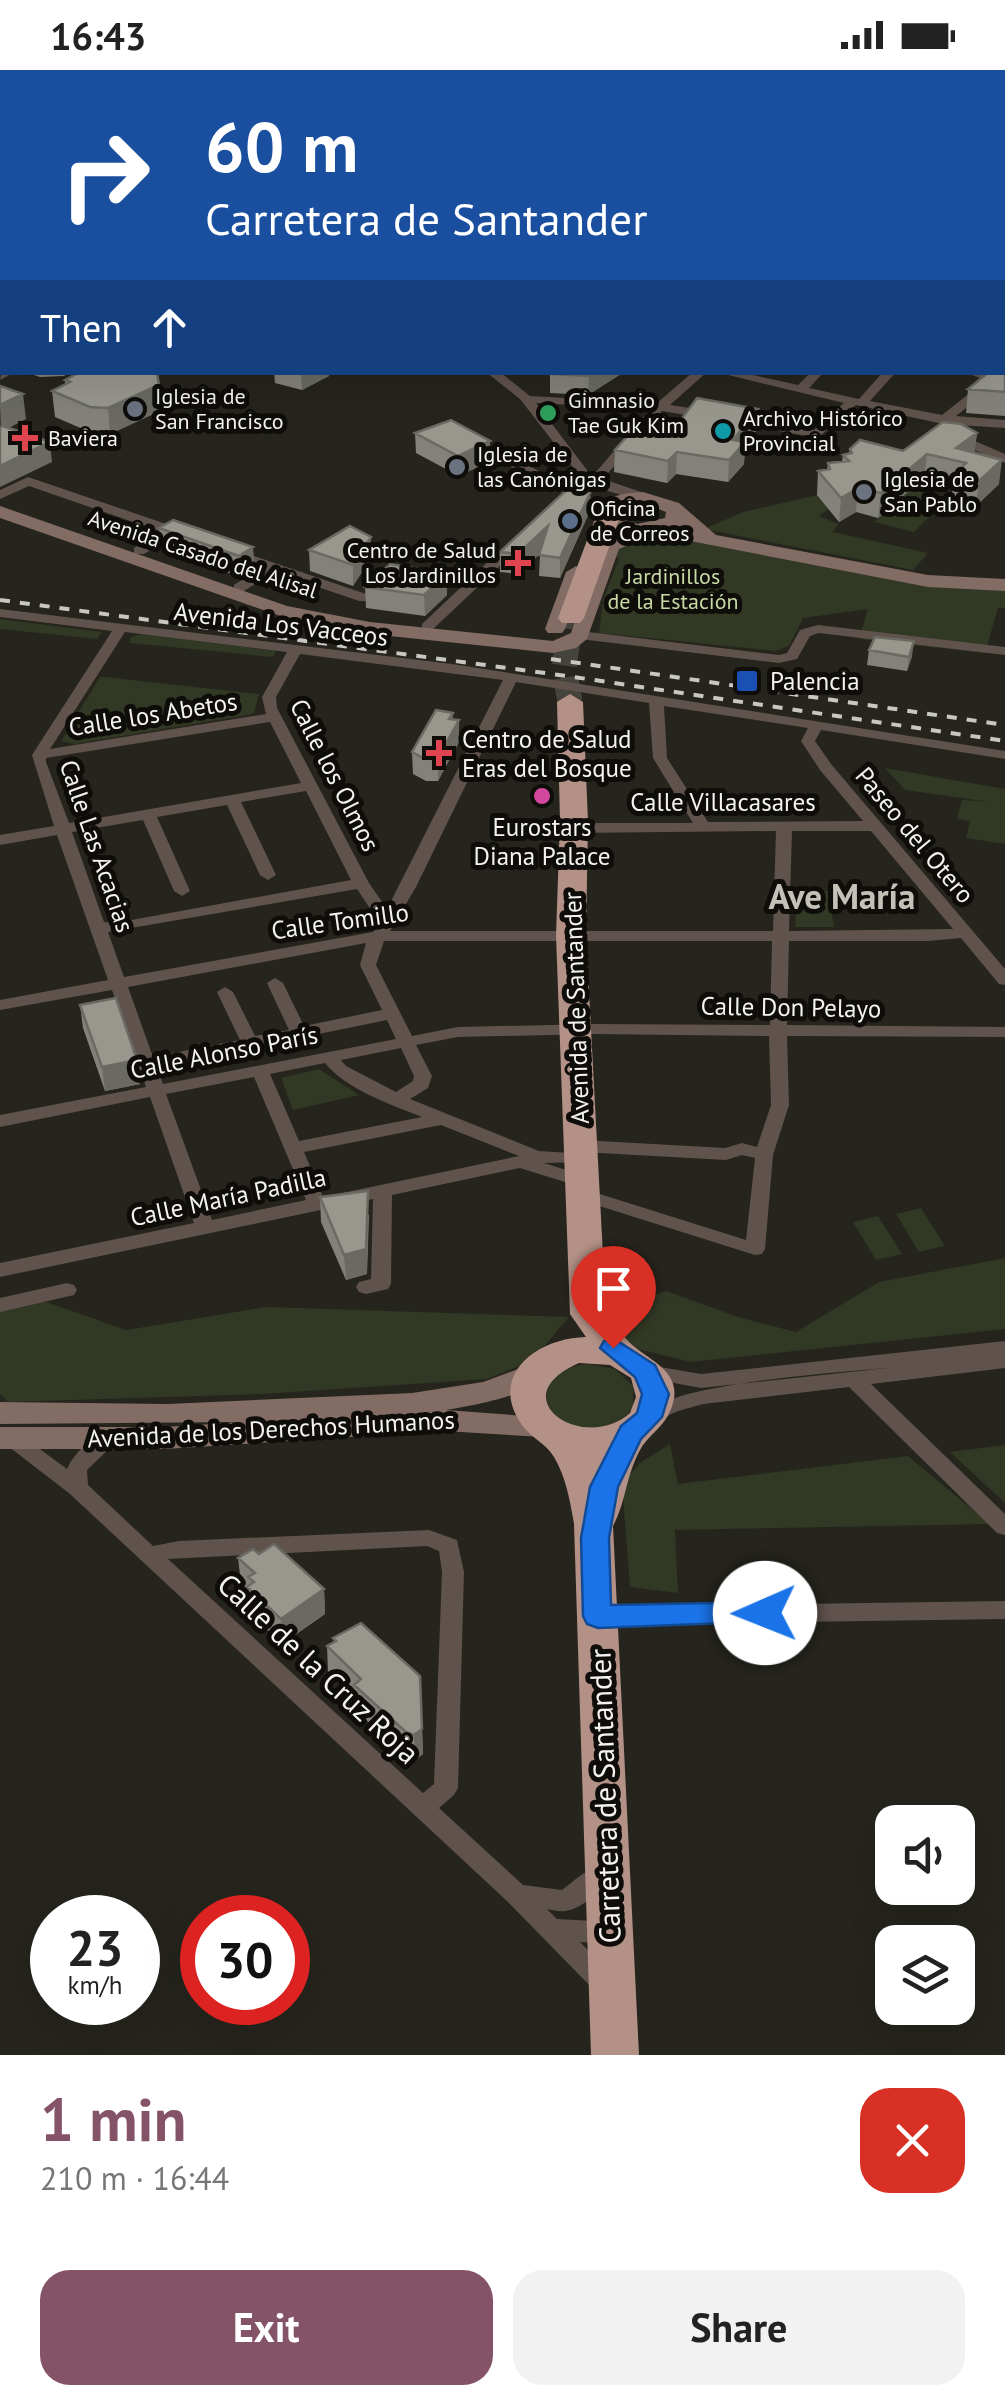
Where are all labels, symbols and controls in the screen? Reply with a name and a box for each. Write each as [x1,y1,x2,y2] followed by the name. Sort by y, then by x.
[50,11,146,60] text: 16:43
[205,101,358,191] text: 60 m
[40,110,170,240] icon: right
[205,189,647,247] text: Carretera de Santander
[142,300,197,355] icon: ahead
[40,303,122,352] text: Then
[155,382,284,435] place label: Iglesia de San Francisco
[568,386,684,439] place label: Gimnasio Tae Guk Kim
[124,398,146,420] marker: Iglesia de San Francisco
[537,402,559,424] marker: Gimnasio Tae Guk Kim
[743,404,903,457] place label: Archivo Histórico Provincial
[712,420,734,442] marker: Archivo Histórico Provincial
[48,424,118,452] place label: Baviera
[12,425,38,451] marker: Baviera
[477,440,606,493] place label: Iglesia de las Canónigas
[446,456,468,478] marker: Iglesia de las Canónigas
[884,465,977,518] place label: Iglesia de San Pablo
[853,481,875,503] marker: Iglesia de San Pablo
[590,494,689,547] place label: Oficina de Correos
[85,504,322,604] street label: Avenida Casado del Alisal
[559,510,581,532] marker: Oficina de Correos
[347,536,496,589] place label: Centro de Salud Los Jardinillos
[505,550,531,576] marker: Centro de Salud Los Jardinillos
[607,562,739,615] park label: Jardinillos de la Estación
[172,595,390,653] street label: Avenida Los Vacceos
[770,665,860,697] place label: Palencia
[734,668,760,694] marker: Palencia
[66,685,240,743] street label: Calle los Abetos
[283,693,387,857] street label: Calle los Olmos
[462,723,632,784] place label: Centro de Salud Eras del Bosque
[426,740,452,766] marker: Centro de Salud Eras del Bosque
[53,756,141,936] street label: Calle Las Acacias
[849,760,981,910] street label: Paseo del Otero
[531,785,553,807] marker: Eurostars Diana Palace
[630,786,816,818] street label: Calle Villacasares
[474,811,610,872] place label: Eurostars Diana Palace
[769,873,915,919] district label: Ave María
[556,891,596,1125] street label: Avenida de Santander
[269,896,411,946] street label: Calle Tomillo
[700,989,882,1025] street label: Calle Don Pelayo
[128,1018,320,1086] street label: Calle Alonso París
[127,1161,329,1233] street label: Calle María Padilla
[571,1246,656,1349] pin
[586,1261,641,1316] icon: arrive
[86,1403,456,1455] street label: Avenida de los Derechos Humanos
[713,1561,817,1665] position arrow
[210,1564,428,1772] street label: Calle de la Cruz Roja
[579,1648,629,1944] street label: Carretera de Santander
[875,1805,975,2025] map controls
[875,1805,975,1905] button: sound
[180,1895,310,2025] speed limit sign: 30
[67,1915,123,1980] text: 23
[875,1925,975,2025] button: layers
[68,1969,122,2001] text: km/h
[40,2080,186,2158] text: 1 min
[860,2088,965,2193] button: close
[40,2157,229,2199] text: 210 m · 16:44
[40,2270,493,2385] button: Exit
[513,2270,965,2385] button: Share

